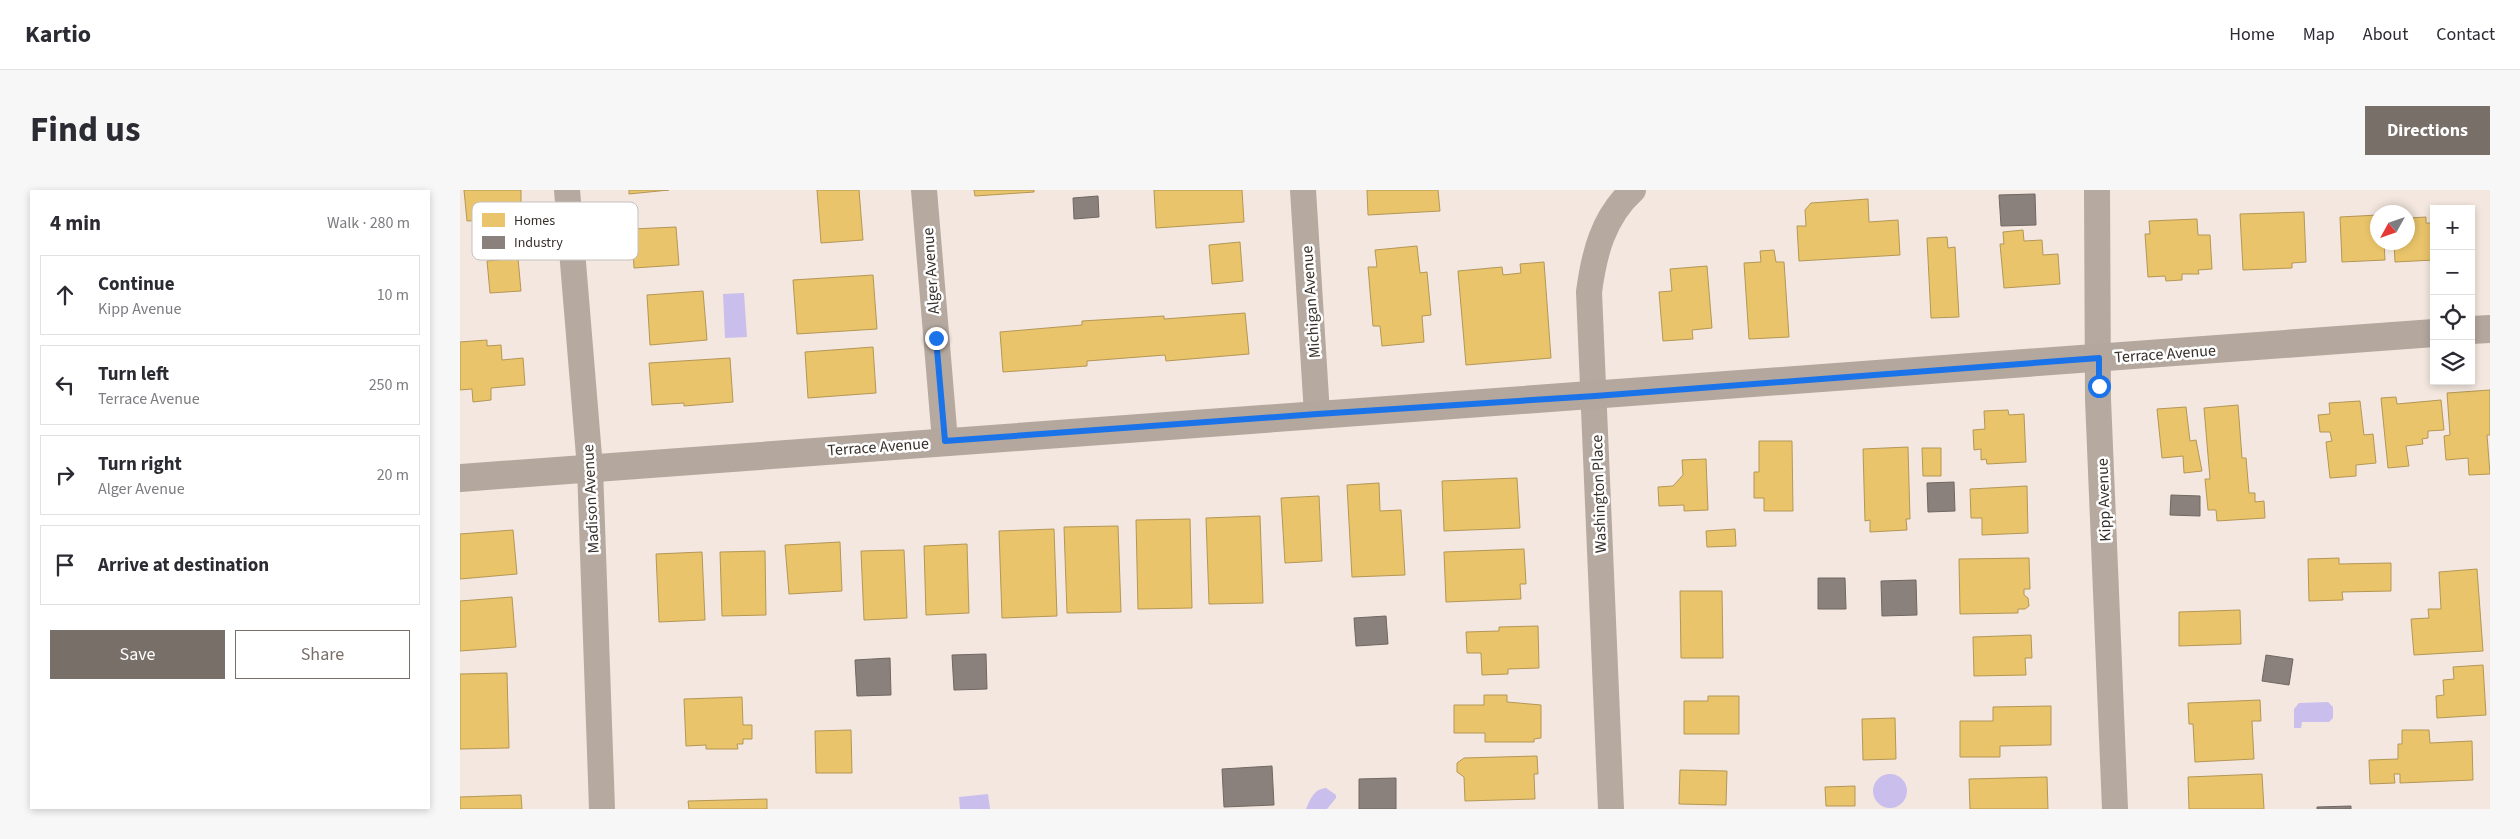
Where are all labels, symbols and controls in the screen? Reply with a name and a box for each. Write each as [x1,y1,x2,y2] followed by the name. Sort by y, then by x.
[25,17,91,52] text: Kartio
[2229,22,2275,47] text: Home
[2303,22,2335,47] text: Map
[2363,22,2408,47] text: About
[2436,22,2495,47] text: Contact
[30,105,140,155] text: Find us
[2365,106,2490,155] button: Directions
[472,202,638,260] legend
[2370,205,2415,250] north arrow
[2430,205,2475,385] map controls
[2430,205,2475,250] button: +
[50,208,101,238] text: 4 min
[514,211,555,231] text: Homes
[327,212,410,234] text: Walk · 280 m
[917,227,945,315] street label: Alger Avenue
[514,233,563,253] text: Industry
[1296,245,1326,359] street label: Michigan Avenue
[2430,250,2475,295] button: −
[98,271,175,298] text: Continue
[51,281,79,309] icon: ahead
[377,284,409,306] text: 10 m
[2430,295,2475,340] button: locate
[98,298,181,320] text: Kipp Avenue
[925,327,948,350] route end
[2114,339,2217,369] street label: Terrace Avenue
[2430,340,2475,385] button: layers
[98,361,169,388] text: Turn left
[51,371,79,399] icon: left
[369,374,409,396] text: 250 m
[2088,375,2111,398] route start
[98,388,200,410] text: Terrace Avenue
[827,432,930,462] street label: Terrace Avenue
[1586,434,1612,554] street label: Washington Place
[577,444,605,554] street label: Madison Avenue
[98,451,182,478] text: Turn right
[2092,458,2116,542] street label: Kipp Avenue
[51,461,79,489] icon: right
[377,464,409,486] text: 20 m
[98,478,185,500] text: Alger Avenue
[51,551,79,579] icon: arrive
[98,552,269,579] text: Arrive at destination
[50,630,225,679] button: Save
[235,630,410,679] button: Share

